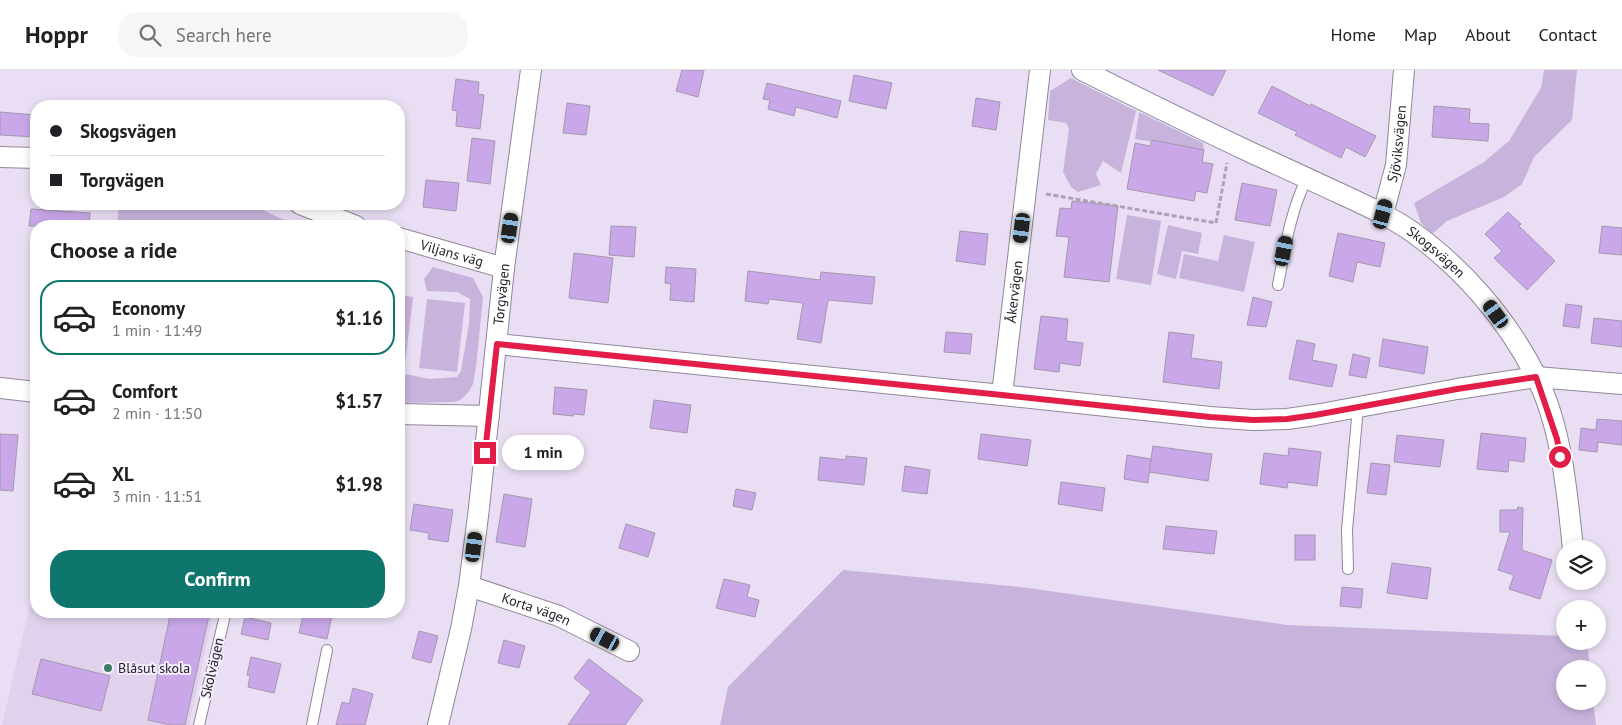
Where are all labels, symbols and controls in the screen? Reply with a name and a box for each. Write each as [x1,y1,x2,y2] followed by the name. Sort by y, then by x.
[118,12,468,57] search box
[25,19,88,50] text: Hoppr
[136,21,164,49] icon: search
[176,23,272,47] text: Search here
[1330,23,1376,46] text: Home
[1404,23,1437,46] text: Map
[1465,23,1511,46] text: About
[1539,23,1597,46] text: Contact
[1383,104,1410,184] street label: Sjöviksvägen
[80,119,176,143] text: Skogsvägen
[80,168,164,192] text: Torgvägen
[1371,198,1394,230] car
[500,212,519,244] car
[1012,212,1031,244] car
[1403,222,1469,281] street label: Skogsvägen
[417,235,486,271] street label: Viljans väg
[1273,235,1294,267] car
[50,236,177,264] text: Choose a ride
[1001,260,1027,324] street label: Åkervägen
[489,262,514,326] street label: Torgvägen
[52,295,97,340] icon: car
[112,296,185,320] text: Economy
[1481,297,1510,331] car
[335,306,383,330] text: $1.16
[112,320,202,340] text: 1 min · 11:49
[52,378,97,423] icon: car
[112,379,178,403] text: Comfort
[335,389,383,413] text: $1.57
[112,403,202,423] text: 2 min · 11:50
[502,436,585,470] callout: 1 min
[474,442,496,464] route end
[523,442,563,462] text: 1 min
[1549,446,1571,468] route start
[52,461,97,506] icon: car
[112,462,134,486] text: XL
[335,472,383,496] text: $1.98
[112,486,202,506] text: 3 min · 11:51
[464,531,483,563] car
[1556,540,1606,710] map controls
[1556,540,1606,590] button: layers
[50,550,385,608] button: Confirm
[499,589,574,629] street label: Korta vägen
[1556,600,1606,650] button: +
[588,625,621,653] car
[196,636,228,700] street label: Skolvägen
[118,659,190,677] place label: Blåsut skola
[1556,660,1606,710] button: −
[102,662,114,674] marker: Blåsut skola

